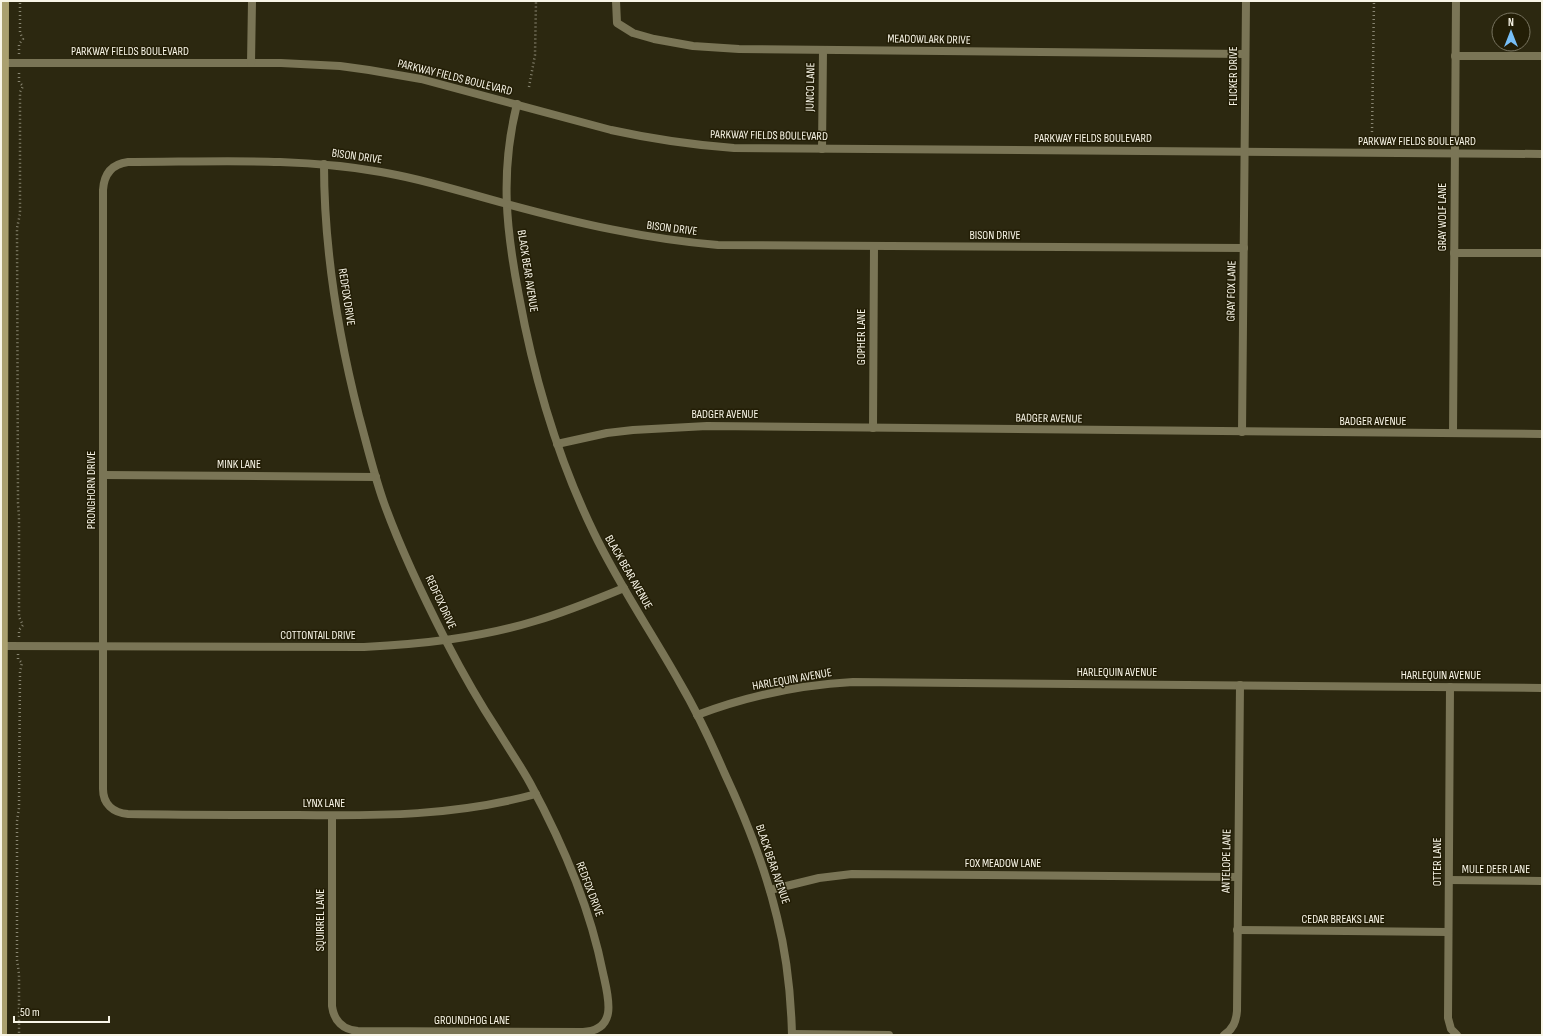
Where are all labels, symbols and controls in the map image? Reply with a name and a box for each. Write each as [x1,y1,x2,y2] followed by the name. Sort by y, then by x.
[1491,12,1531,52] north arrow
[1508,16,1514,29] text: N
[887,31,971,48] street label: MEADOWLARK DRIVE
[71,44,189,59] street label: PARKWAY FIELDS BOULEVARD
[1226,46,1241,106] street label: FLICKER DRIVE
[396,56,514,99] street label: PARKWAY FIELDS BOULEVARD
[803,62,818,113] street label: JUNCO LANE
[710,127,828,144] street label: PARKWAY FIELDS BOULEVARD
[1034,131,1152,146] street label: PARKWAY FIELDS BOULEVARD
[1358,134,1476,149] street label: PARKWAY FIELDS BOULEVARD
[331,146,383,167] street label: BISON DRIVE
[1435,183,1450,251] street label: GRAY WOLF LANE
[646,218,698,239] street label: BISON DRIVE
[969,228,1021,243] street label: BISON DRIVE
[514,229,541,313] street label: BLACK BEAR AVENUE
[1223,260,1240,322] street label: GRAY FOX LANE
[335,267,358,327] street label: REDFOX DRIVE
[854,309,869,365] street label: GOPHER LANE
[692,407,759,422] street label: BADGER AVENUE
[1015,410,1083,427] street label: BADGER AVENUE
[1340,414,1407,429] street label: BADGER AVENUE
[84,451,99,529] street label: PRONGHORN DRIVE
[217,457,261,472] street label: MINK LANE
[601,533,656,612] street label: BLACK BEAR AVENUE
[422,573,460,632] street label: REDFOX DRIVE
[280,628,356,643] street label: COTTONTAIL DRIVE
[751,665,833,694] street label: HARLEQUIN AVENUE
[1077,665,1157,680] street label: HARLEQUIN AVENUE
[1401,668,1481,683] street label: HARLEQUIN AVENUE
[303,796,345,811] street label: LYNX LANE
[752,822,793,906] street label: BLACK BEAR AVENUE
[1218,829,1235,894] street label: ANTELOPE LANE
[1430,838,1445,886] street label: OTTER LANE
[965,856,1041,871] street label: FOX MEADOW LANE
[572,859,607,919] street label: REDFOX DRIVE
[1462,862,1530,877] street label: MULE DEER LANE
[313,889,328,951] street label: SQUIRREL LANE
[1301,912,1385,927] street label: CEDAR BREAKS LANE
[14,998,109,1024] scale bar
[20,1005,40,1020] text: 50 m
[434,1013,510,1028] street label: GROUNDHOG LANE

